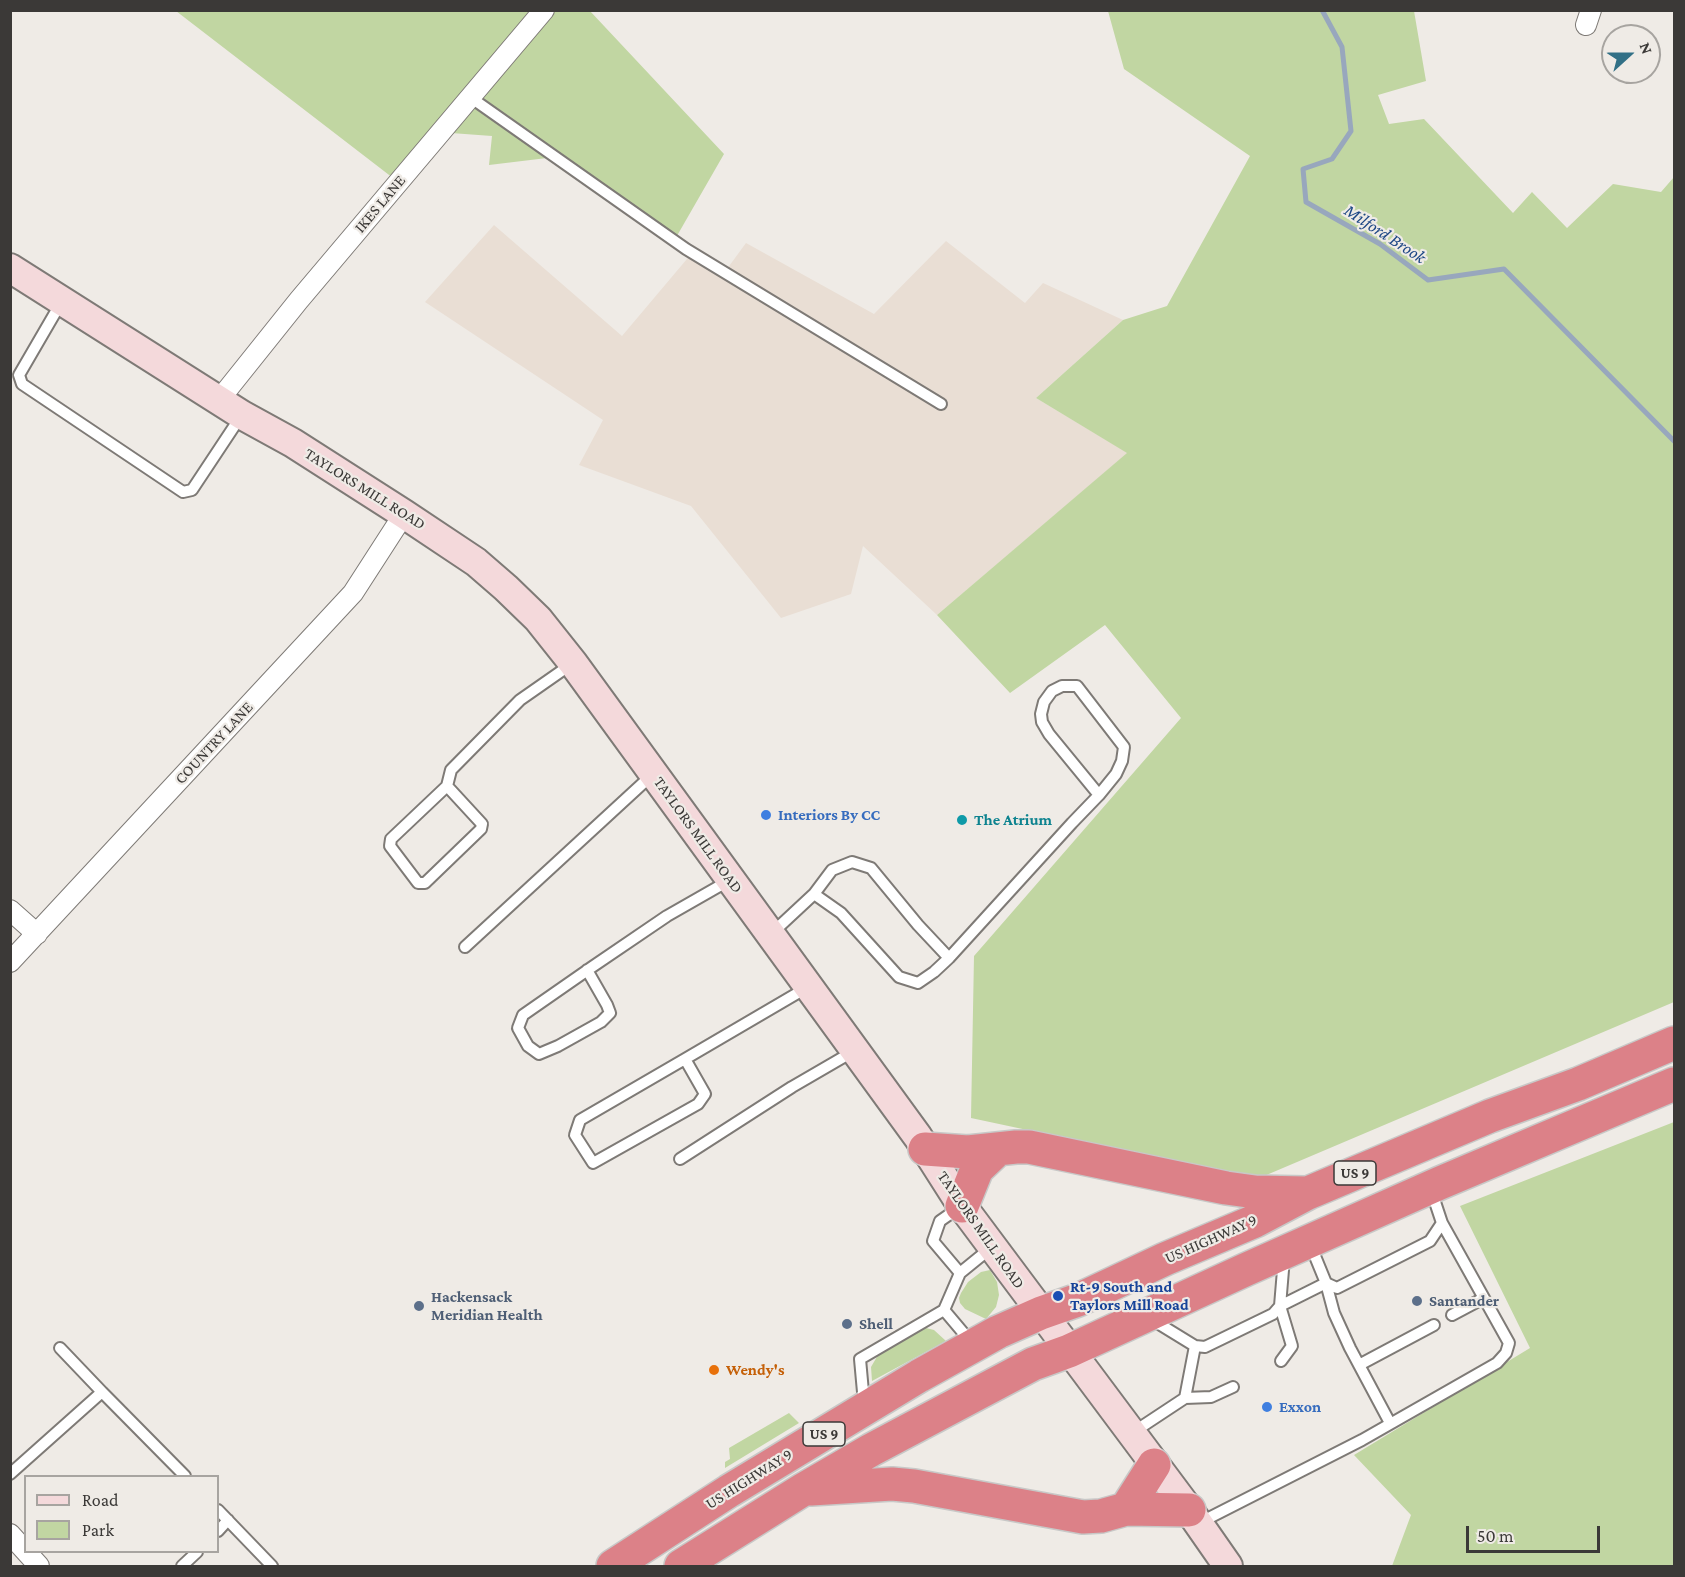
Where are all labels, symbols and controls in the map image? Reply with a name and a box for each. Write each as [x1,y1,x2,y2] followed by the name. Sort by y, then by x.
[1601,24,1661,84] north arrow
[1637,40,1656,56] text: N
[350,171,410,237] street label: IKES LANE
[1340,200,1430,268] water label: Milford Brook
[301,444,429,534] street label: TAYLORS MILL ROAD
[171,698,257,788] street label: COUNTRY LANE
[649,773,747,897] street label: TAYLORS MILL ROAD
[778,805,880,825] place label: Interiors By CC
[759,808,773,822] marker: Interiors By CC
[974,810,1052,830] place label: The Atrium
[955,813,969,827] marker: The Atrium
[1334,1161,1376,1185] road number: US 9
[933,1168,1029,1292] street label: TAYLORS MILL ROAD
[1162,1210,1260,1268] street label: US HIGHWAY 9
[1070,1277,1189,1315] place label: Rt-9 South and Taylors Mill Road
[431,1287,543,1325] place label: Hackensack Meridian Health
[1051,1289,1065,1303] marker: Rt-9 South and Taylors Mill Road
[1429,1291,1499,1311] place label: Santander
[1410,1294,1424,1308] marker: Santander
[412,1299,426,1313] marker: Hackensack Meridian Health
[859,1314,893,1334] place label: Shell
[840,1317,854,1331] marker: Shell
[726,1360,785,1380] place label: Wendy's
[707,1363,721,1377] marker: Wendy's
[1279,1397,1321,1417] place label: Exxon
[1260,1400,1274,1414] marker: Exxon
[803,1422,845,1446] road number: US 9
[702,1445,796,1513] street label: US HIGHWAY 9
[24,1475,219,1553] legend
[82,1490,119,1510] text: Road
[1469,1514,1602,1552] scale bar
[82,1520,114,1540] text: Park
[1477,1526,1514,1546] text: 50 m

